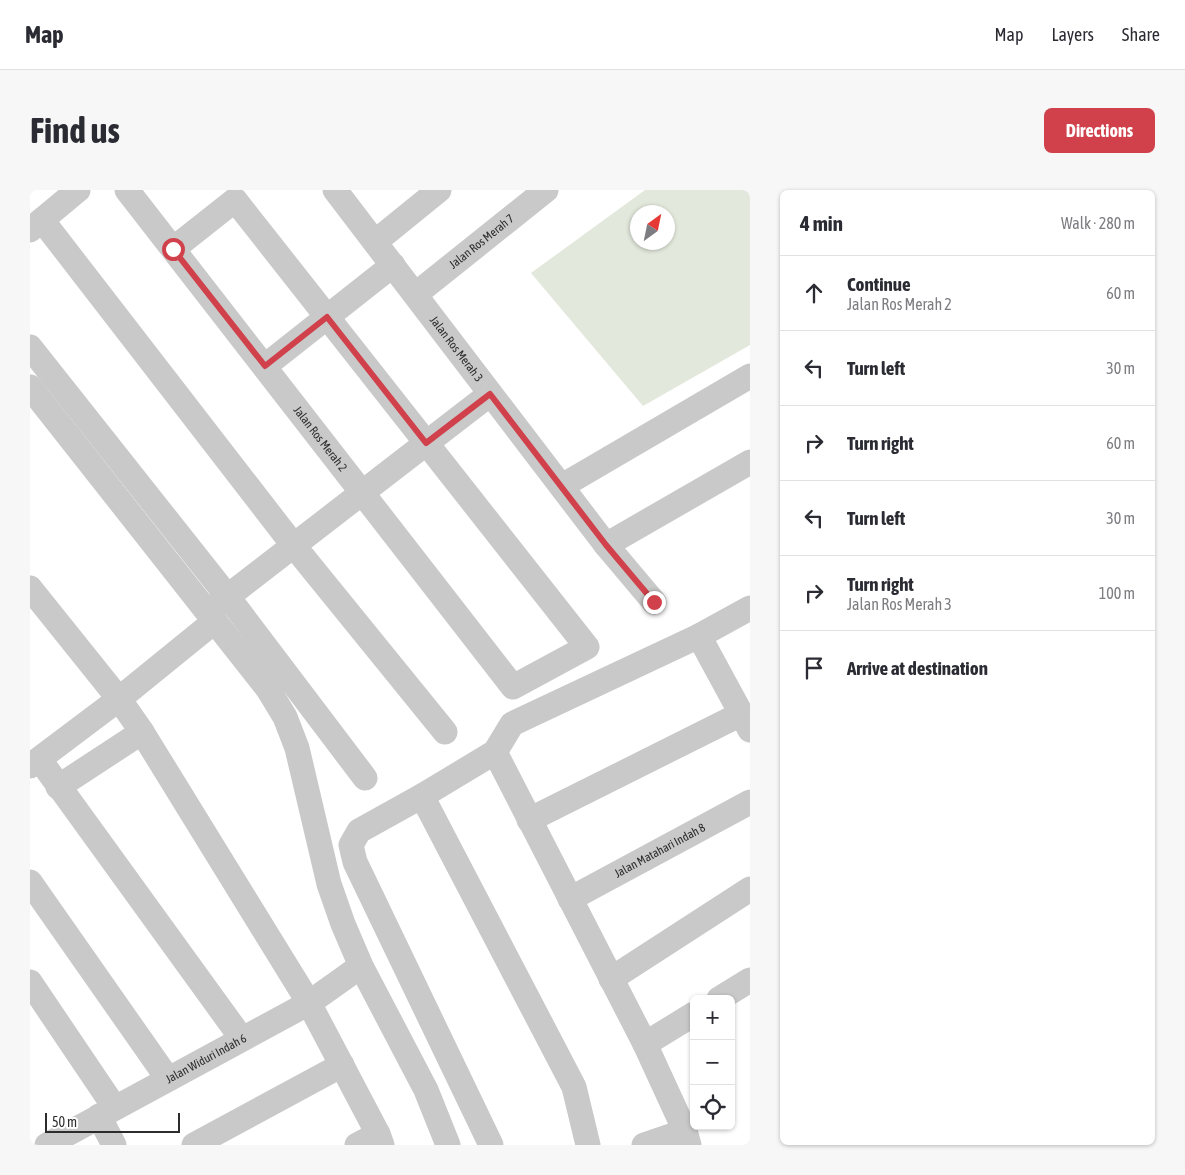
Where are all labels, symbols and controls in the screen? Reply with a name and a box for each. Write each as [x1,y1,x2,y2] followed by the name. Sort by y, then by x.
[25,21,64,48] text: Map
[994,24,1023,45] text: Map
[1051,24,1094,45] text: Layers
[1122,24,1160,45] text: Share
[1044,108,1155,153] button: Directions
[30,110,120,150] text: Find us
[630,205,675,250] north arrow
[446,211,517,272] street label: Jalan Ros Merah 7
[800,211,843,235] text: 4 min
[1061,214,1135,232] text: Walk · 280 m
[162,238,185,261] route start
[847,273,911,295] text: Continue
[800,279,828,307] icon: ahead
[1106,284,1135,302] text: 60 m
[847,295,952,313] text: Jalan Ros Merah 2
[427,313,486,385] street label: Jalan Ros Merah 3
[800,354,828,382] icon: left
[847,357,905,379] text: Turn left
[1106,359,1135,377] text: 30 m
[291,403,350,474] street label: Jalan Ros Merah 2
[800,429,828,457] icon: right
[847,432,914,454] text: Turn right
[1106,434,1135,452] text: 60 m
[800,504,828,532] icon: left
[847,507,905,529] text: Turn left
[1106,509,1135,527] text: 30 m
[847,573,914,595] text: Turn right
[800,579,828,607] icon: right
[1099,584,1135,602] text: 100 m
[643,591,666,614] route end
[847,595,952,613] text: Jalan Ros Merah 3
[800,654,828,682] icon: arrive
[847,657,988,679] text: Arrive at destination
[612,820,708,881] street label: Jalan Matahari Indah 8
[690,995,735,1130] map controls
[690,995,735,1040] button: +
[163,1031,249,1086] street label: Jalan Widuri Indah 6
[690,1040,735,1085] button: −
[690,1085,735,1130] button: locate
[45,1110,180,1133] scale bar
[52,1114,77,1130] text: 50 m

